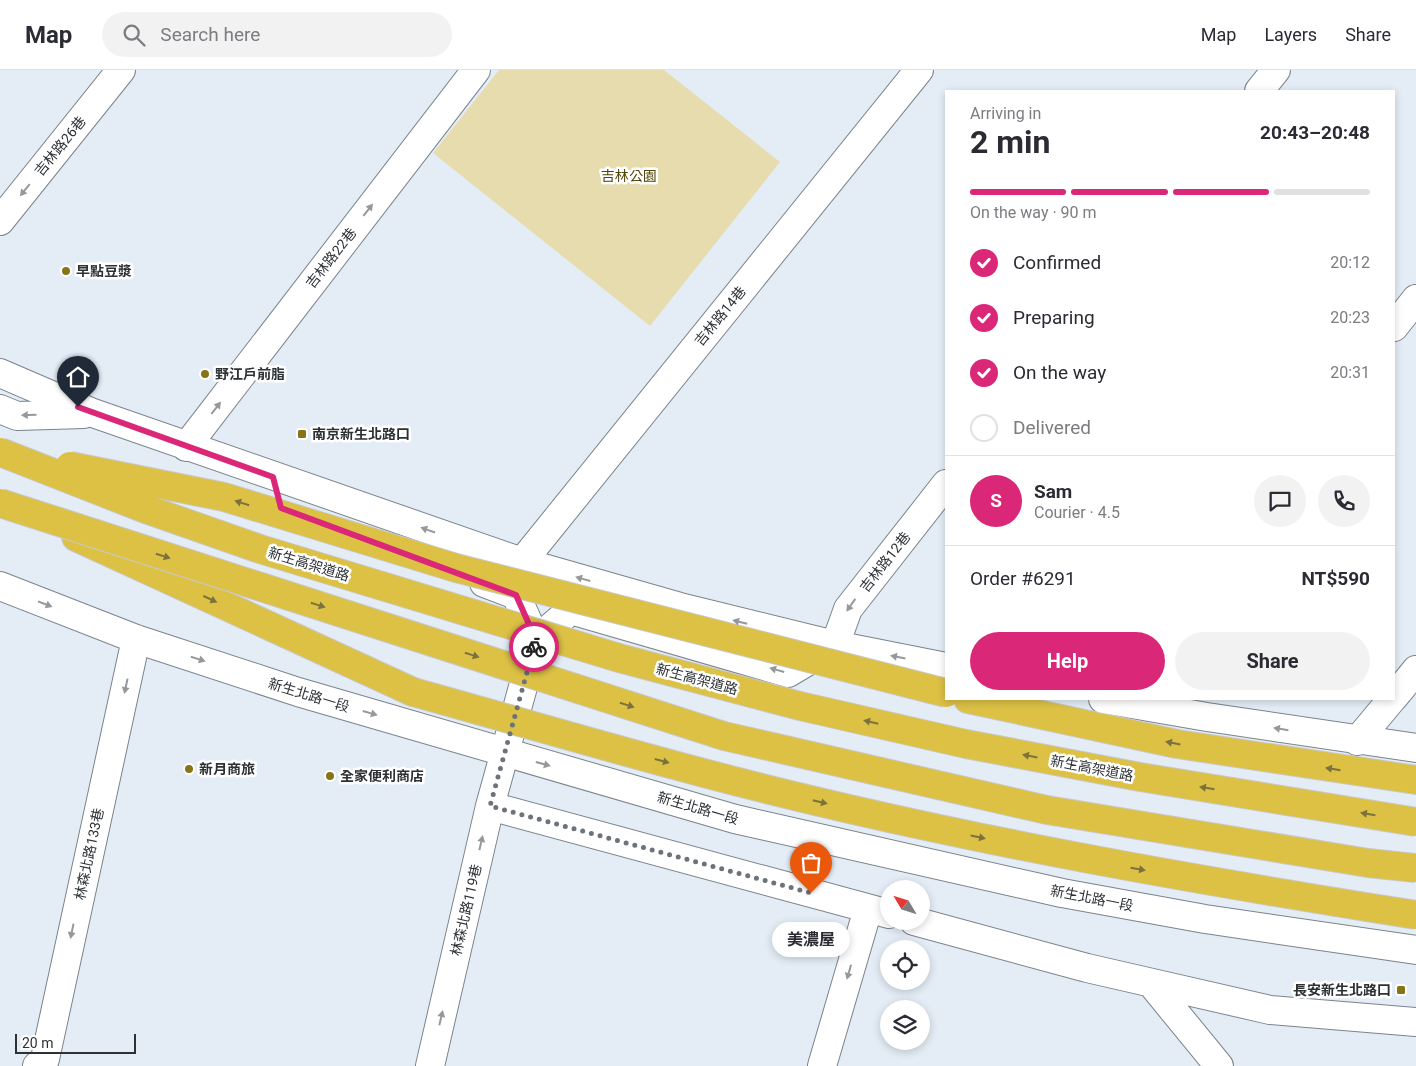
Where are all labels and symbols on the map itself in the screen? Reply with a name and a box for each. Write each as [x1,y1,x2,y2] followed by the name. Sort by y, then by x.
[31,113,89,179] street label: 吉林路26巷
[601,168,657,184] park label: 吉林公園
[19,183,30,196] one-way arrow
[363,204,374,217] one-way arrow
[303,225,359,291] street label: 吉林路22巷
[76,263,132,279] place label: 早點豆漿
[60,265,72,277] marker: 早點豆漿
[691,283,749,349] street label: 吉林路14巷
[57,356,99,407] pin
[215,366,285,382] place label: 野江戶前脂
[199,368,211,380] marker: 野江戶前脂
[210,402,221,415] one-way arrow
[20,411,36,419] one-way arrow
[312,426,410,442] place label: 南京新生北路口
[296,428,308,440] marker: 南京新生北路口
[234,498,249,506] one-way arrow
[421,526,436,533] one-way arrow
[857,529,913,595] street label: 吉林路12巷
[266,544,352,584] street label: 新生高架道路
[156,552,171,560] one-way arrow
[575,575,590,583] one-way arrow
[203,595,217,603] one-way arrow
[847,598,856,612] one-way arrow
[38,601,53,608] one-way arrow
[310,602,325,610] one-way arrow
[732,618,747,626] one-way arrow
[509,622,559,672] courier
[465,652,480,660] one-way arrow
[891,653,906,661] one-way arrow
[191,656,206,663] one-way arrow
[654,660,740,698] street label: 新生高架道路
[769,665,784,673] one-way arrow
[266,675,352,715] street label: 新生北路一段
[121,679,129,695] one-way arrow
[620,701,635,709] one-way arrow
[362,710,377,718] one-way arrow
[864,718,879,726] one-way arrow
[1273,725,1289,733] one-way arrow
[1164,738,1180,746] one-way arrow
[1023,752,1038,760] one-way arrow
[1049,752,1135,784] street label: 新生高架道路
[655,757,670,765] one-way arrow
[535,760,550,768] one-way arrow
[199,761,255,777] place label: 新月商旅
[183,763,195,775] marker: 新月商旅
[1325,765,1341,773] one-way arrow
[340,768,424,784] place label: 全家便利商店
[324,770,336,782] marker: 全家便利商店
[1199,784,1215,792] one-way arrow
[655,789,741,827] street label: 新生北路一段
[812,798,827,806] one-way arrow
[71,807,107,901] street label: 林森北路133巷
[1359,810,1375,818] one-way arrow
[971,833,986,841] one-way arrow
[477,835,485,851] one-way arrow
[790,842,832,893] pin
[448,863,484,957] street label: 林森北路119巷
[1130,865,1146,873] one-way arrow
[880,880,930,930] north arrow
[1049,882,1135,914] street label: 新生北路一段
[68,923,76,939] one-way arrow
[772,923,850,958] callout: 美濃屋
[845,965,853,980] one-way arrow
[1293,982,1391,998] place label: 長安新生北路口
[1395,984,1407,996] marker: 長安新生北路口
[437,1011,445,1026] one-way arrow
[15,1031,136,1054] scale bar

